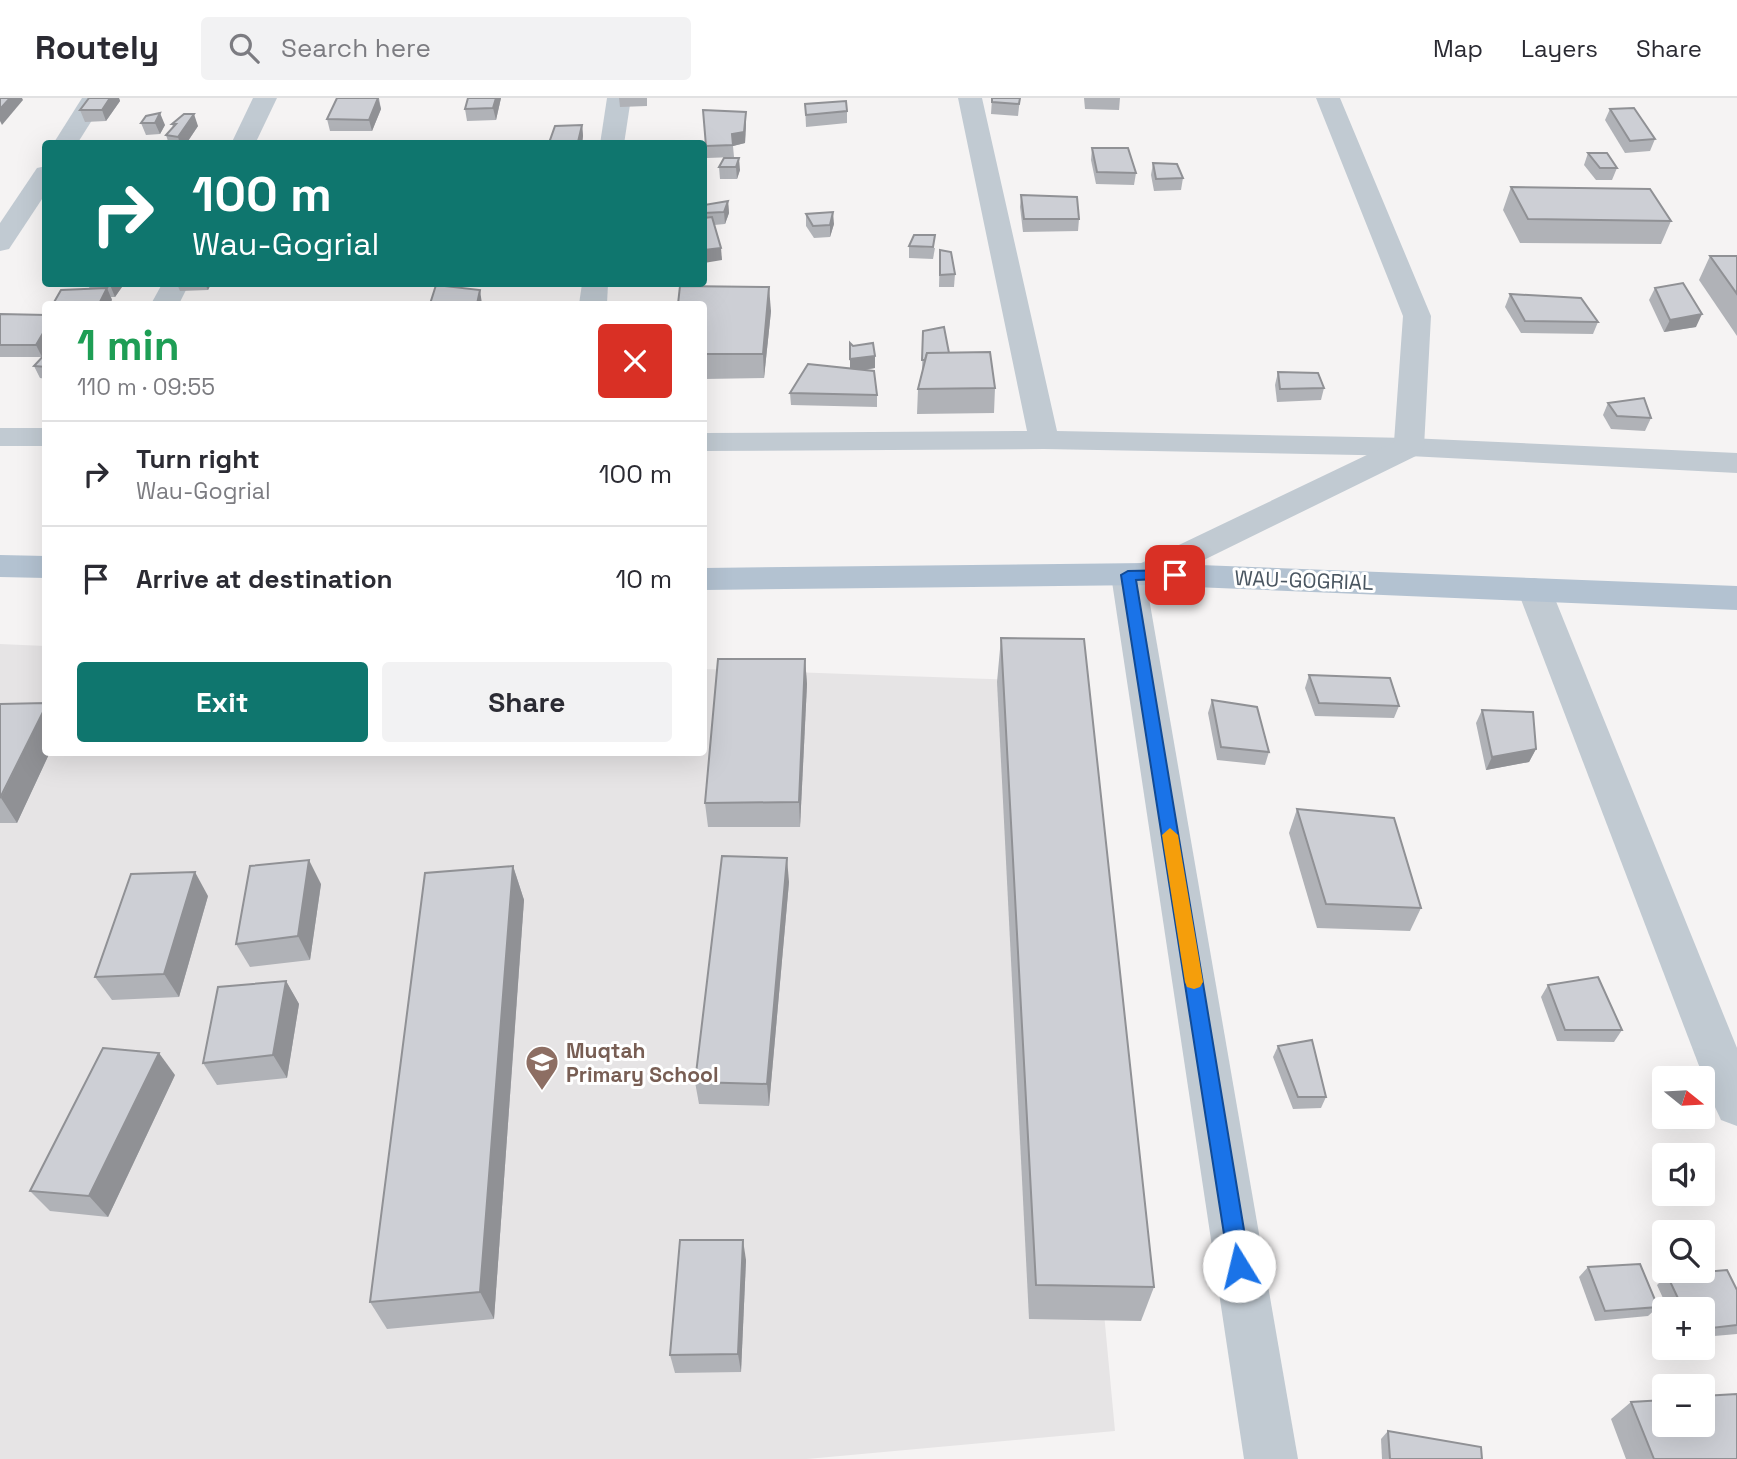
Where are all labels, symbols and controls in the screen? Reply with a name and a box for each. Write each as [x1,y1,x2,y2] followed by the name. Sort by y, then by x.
[201,17,691,80] search box
[35,27,159,69] text: Routely
[225,29,263,67] icon: search
[281,31,431,65] text: Search here
[1433,33,1483,64] text: Map
[1521,33,1598,64] text: Layers
[1636,33,1702,64] text: Share
[192,163,332,225] text: 100 m
[77,168,168,259] icon: right
[192,224,379,264] text: Wau-Gogrial
[77,319,180,372] text: 1 min
[598,324,672,398] button: close
[77,372,215,402] text: 110 m · 09:55
[136,442,260,476] text: Turn right
[77,455,115,493] icon: right
[599,457,672,491] text: 100 m
[136,476,271,506] text: Wau-Gogrial
[1145,545,1205,605] pin
[1156,556,1194,594] icon: arrive
[77,560,115,598] icon: arrive
[136,562,393,596] text: Arrive at destination
[615,562,672,596] text: 10 m
[1234,564,1374,596] street label: WAU-GOGRIAL
[77,662,368,742] button: Exit
[382,662,672,742] button: Share
[566,1037,719,1088] place label: Muqtah Primary School
[523,1043,561,1092] school or university icon: Muqtah Primary School
[1652,1066,1715,1129] north arrow
[1652,1066,1715,1437] map controls
[1652,1143,1715,1206] button: sound
[1652,1220,1715,1283] button: search
[1202,1229,1276,1303] position arrow
[1652,1297,1715,1360] button: +
[1652,1374,1715,1437] button: −

